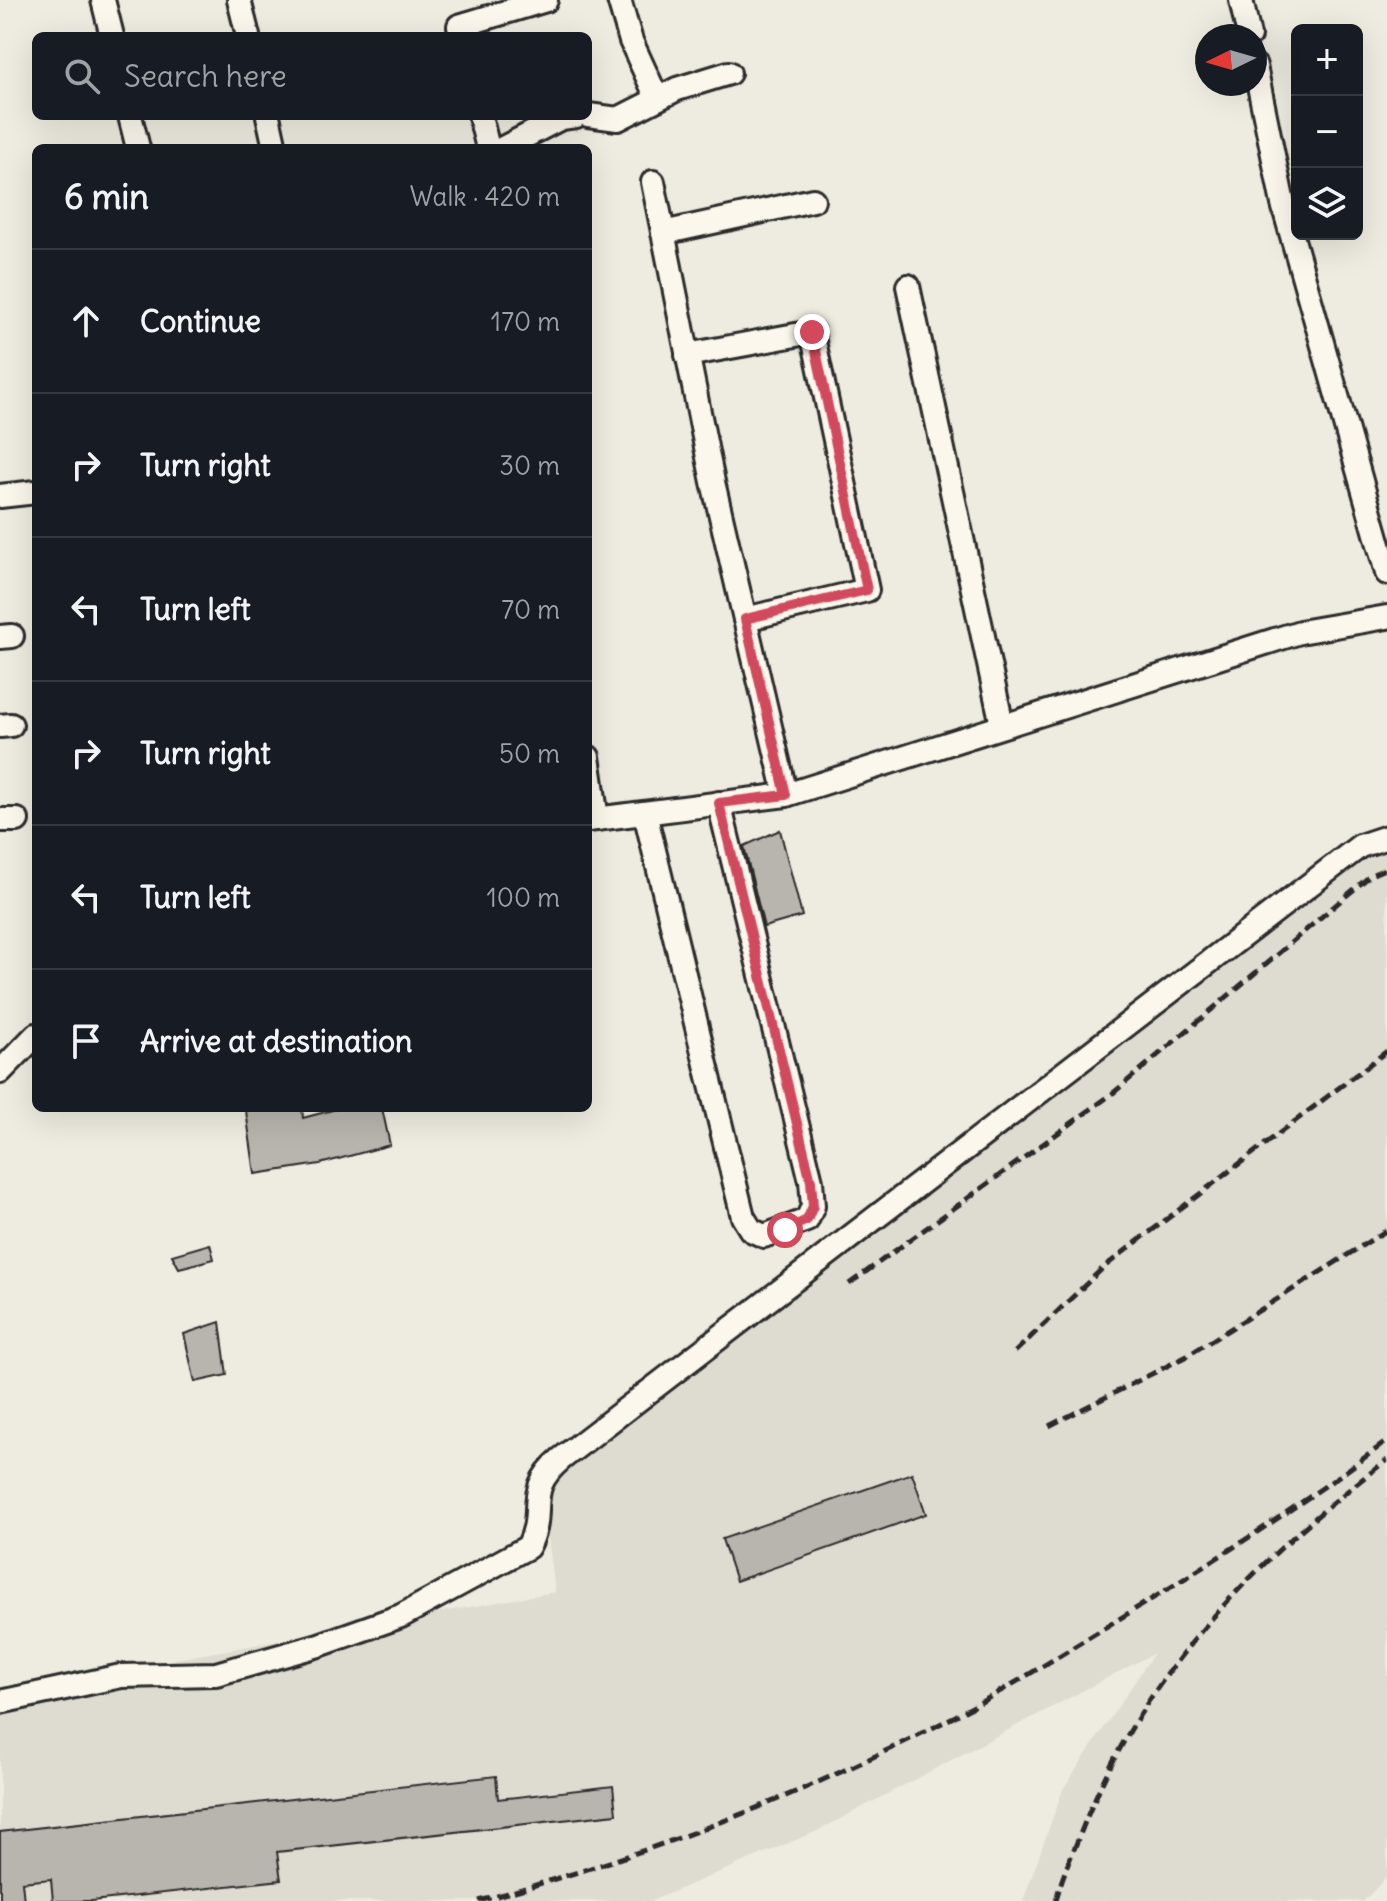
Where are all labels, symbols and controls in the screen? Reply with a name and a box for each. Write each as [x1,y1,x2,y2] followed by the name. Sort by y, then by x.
[1195,24,1267,96] north arrow
[1291,24,1363,240] map controls
[1291,24,1363,96] button: +
[32,32,592,120] search box
[60,54,104,98] icon: search
[124,57,287,95] text: Search here
[1291,96,1363,168] button: −
[1291,168,1363,240] button: layers
[64,175,149,218] text: 6 min
[410,180,560,213] text: Walk · 420 m
[64,299,108,343] icon: ahead
[140,302,261,340] text: Continue
[491,305,560,338] text: 170 m
[794,314,830,350] route end
[64,443,108,487] icon: right
[140,446,271,484] text: Turn right
[499,449,560,482] text: 30 m
[64,587,108,631] icon: left
[140,590,251,628] text: Turn left
[501,593,560,626] text: 70 m
[64,731,108,775] icon: right
[140,734,271,772] text: Turn right
[499,737,560,770] text: 50 m
[64,875,108,919] icon: left
[140,878,251,916] text: Turn left
[486,881,560,914] text: 100 m
[64,1019,108,1063] icon: arrive
[140,1022,412,1060] text: Arrive at destination
[767,1212,803,1248] route start

